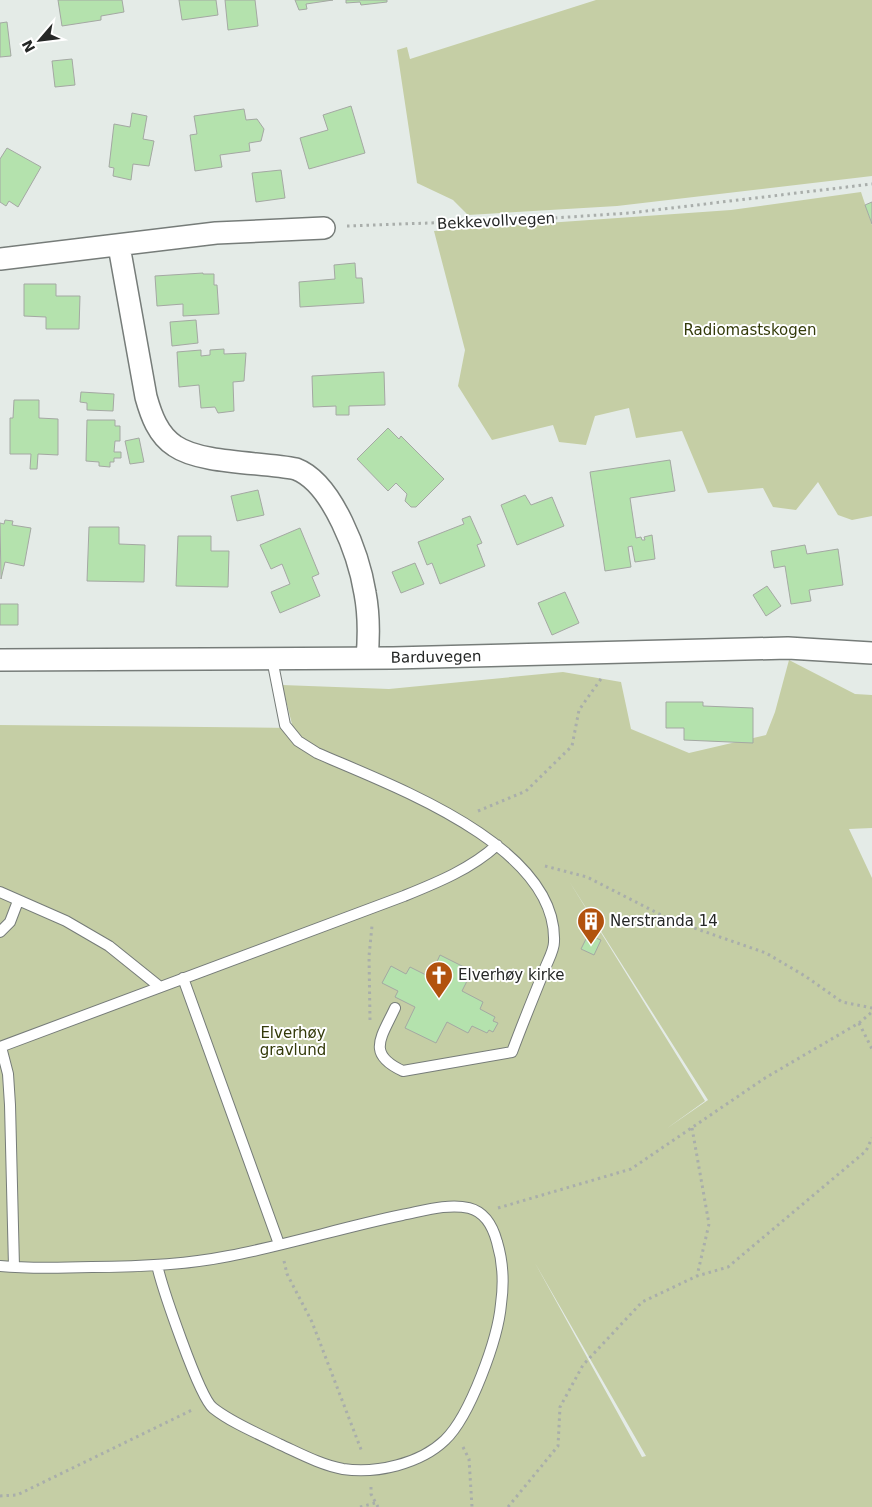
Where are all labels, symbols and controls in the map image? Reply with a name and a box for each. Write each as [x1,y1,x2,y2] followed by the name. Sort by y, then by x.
[15,15,65,65] north arrow
[19,37,38,55] text: N
[436,209,556,233] street label: Bekkevollvegen
[683,321,817,339] park label: Radiomastskogen
[390,647,482,667] street label: Barduvegen
[576,906,606,945] building icon: Nerstranda 14
[610,912,718,930] place label: Nerstranda 14
[424,960,454,999] church icon: Elverhøy kirke
[458,966,564,984] place label: Elverhøy kirke
[260,1024,326,1059] park label: Elverhøy gravlund

